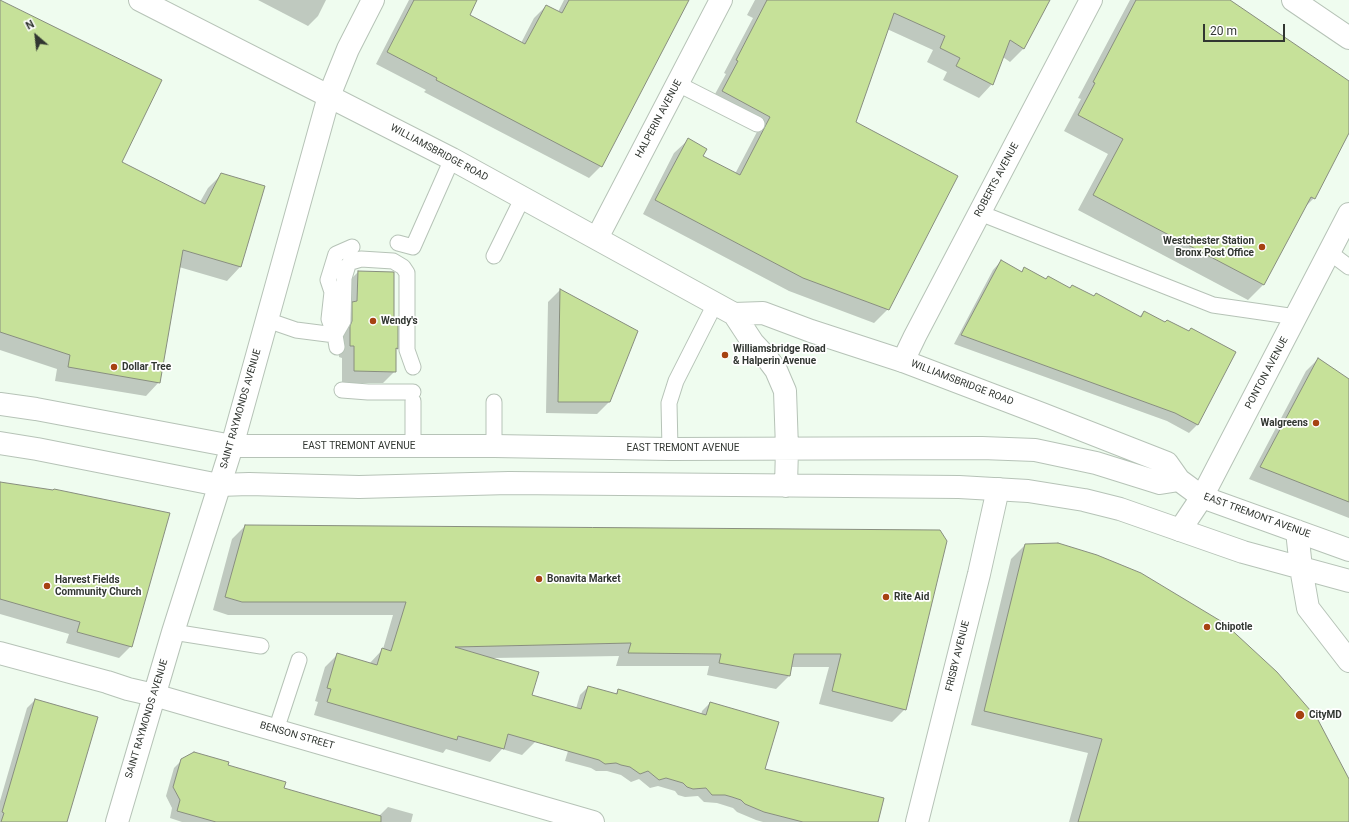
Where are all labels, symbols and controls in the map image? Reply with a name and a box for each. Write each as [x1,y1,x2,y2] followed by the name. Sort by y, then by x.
[16,16,56,56] north arrow
[1205,16,1287,42] scale bar
[24,17,37,33] text: N
[1210,24,1237,38] text: 20 m
[633,78,685,160] street label: HALPERIN AVENUE
[388,122,490,184] street label: WILLIAMSBRIDGE ROAD
[972,141,1022,219] street label: ROBERTS AVENUE
[1163,235,1254,258] place label: Westchester Station Bronx Post Office
[1257,242,1267,252] marker: Westchester Station Bronx Post Office
[381,315,418,327] place label: Wendy's
[368,316,378,326] marker: Wendy's
[1243,335,1291,411] street label: PONTON AVENUE
[733,343,826,366] place label: Williamsbridge Road & Halperin Avenue
[218,348,264,470] street label: SAINT RAYMONDS AVENUE
[720,350,730,360] marker: Williamsbridge Road & Halperin Avenue
[909,358,1015,408] street label: WILLIAMSBRIDGE ROAD
[122,361,171,373] place label: Dollar Tree
[109,362,119,372] marker: Dollar Tree
[1261,417,1308,429] place label: Walgreens
[1311,418,1321,428] marker: Walgreens
[303,440,415,452] street label: EAST TREMONT AVENUE
[627,442,739,454] street label: EAST TREMONT AVENUE
[1202,491,1312,541] street label: EAST TREMONT AVENUE
[547,573,621,585] place label: Bonavita Market
[55,574,141,598] place label: Harvest Fields Community Church
[534,574,544,584] marker: Bonavita Market
[42,581,52,591] marker: Harvest Fields Community Church
[894,591,929,603] place label: Rite Aid
[881,592,891,602] marker: Rite Aid
[943,619,973,693] street label: FRISBY AVENUE
[1215,621,1252,633] place label: Chipotle
[1202,622,1212,632] marker: Chipotle
[123,658,171,780] street label: SAINT RAYMONDS AVENUE
[1294,709,1306,721] marker: CityMD
[1309,709,1342,721] place label: CityMD
[258,720,336,752] street label: BENSON STREET

